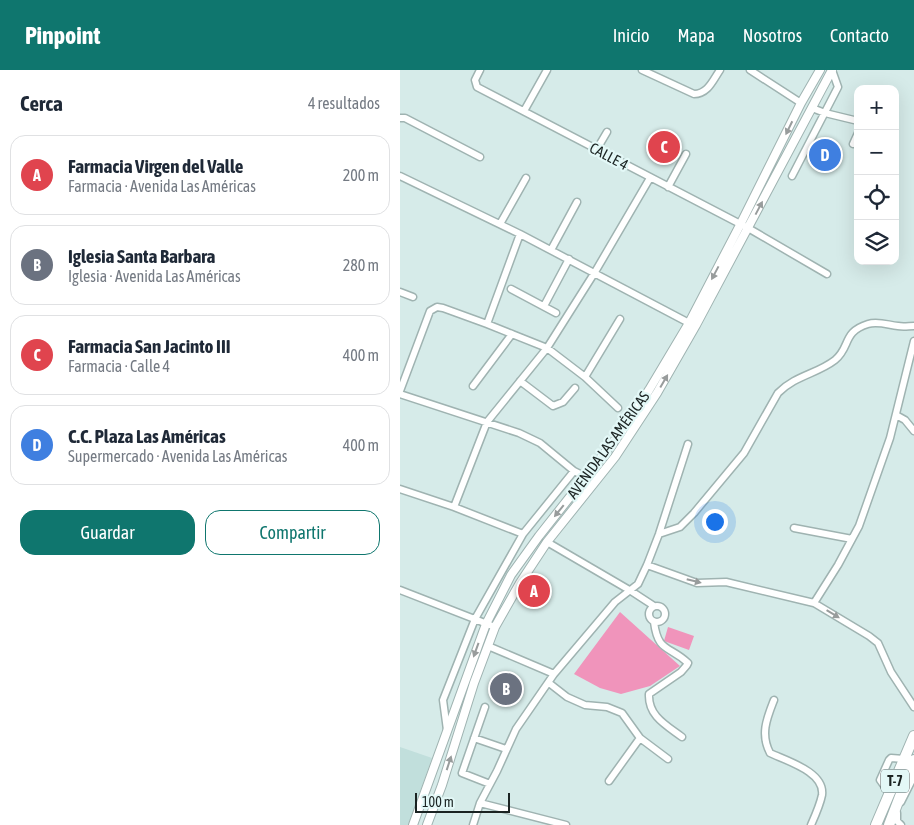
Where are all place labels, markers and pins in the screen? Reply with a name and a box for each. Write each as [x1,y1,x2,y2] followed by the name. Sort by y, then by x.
[648,128,680,166] pin: C
[809,136,841,174] pin: D
[518,572,550,610] pin: A
[490,670,522,708] pin: B

